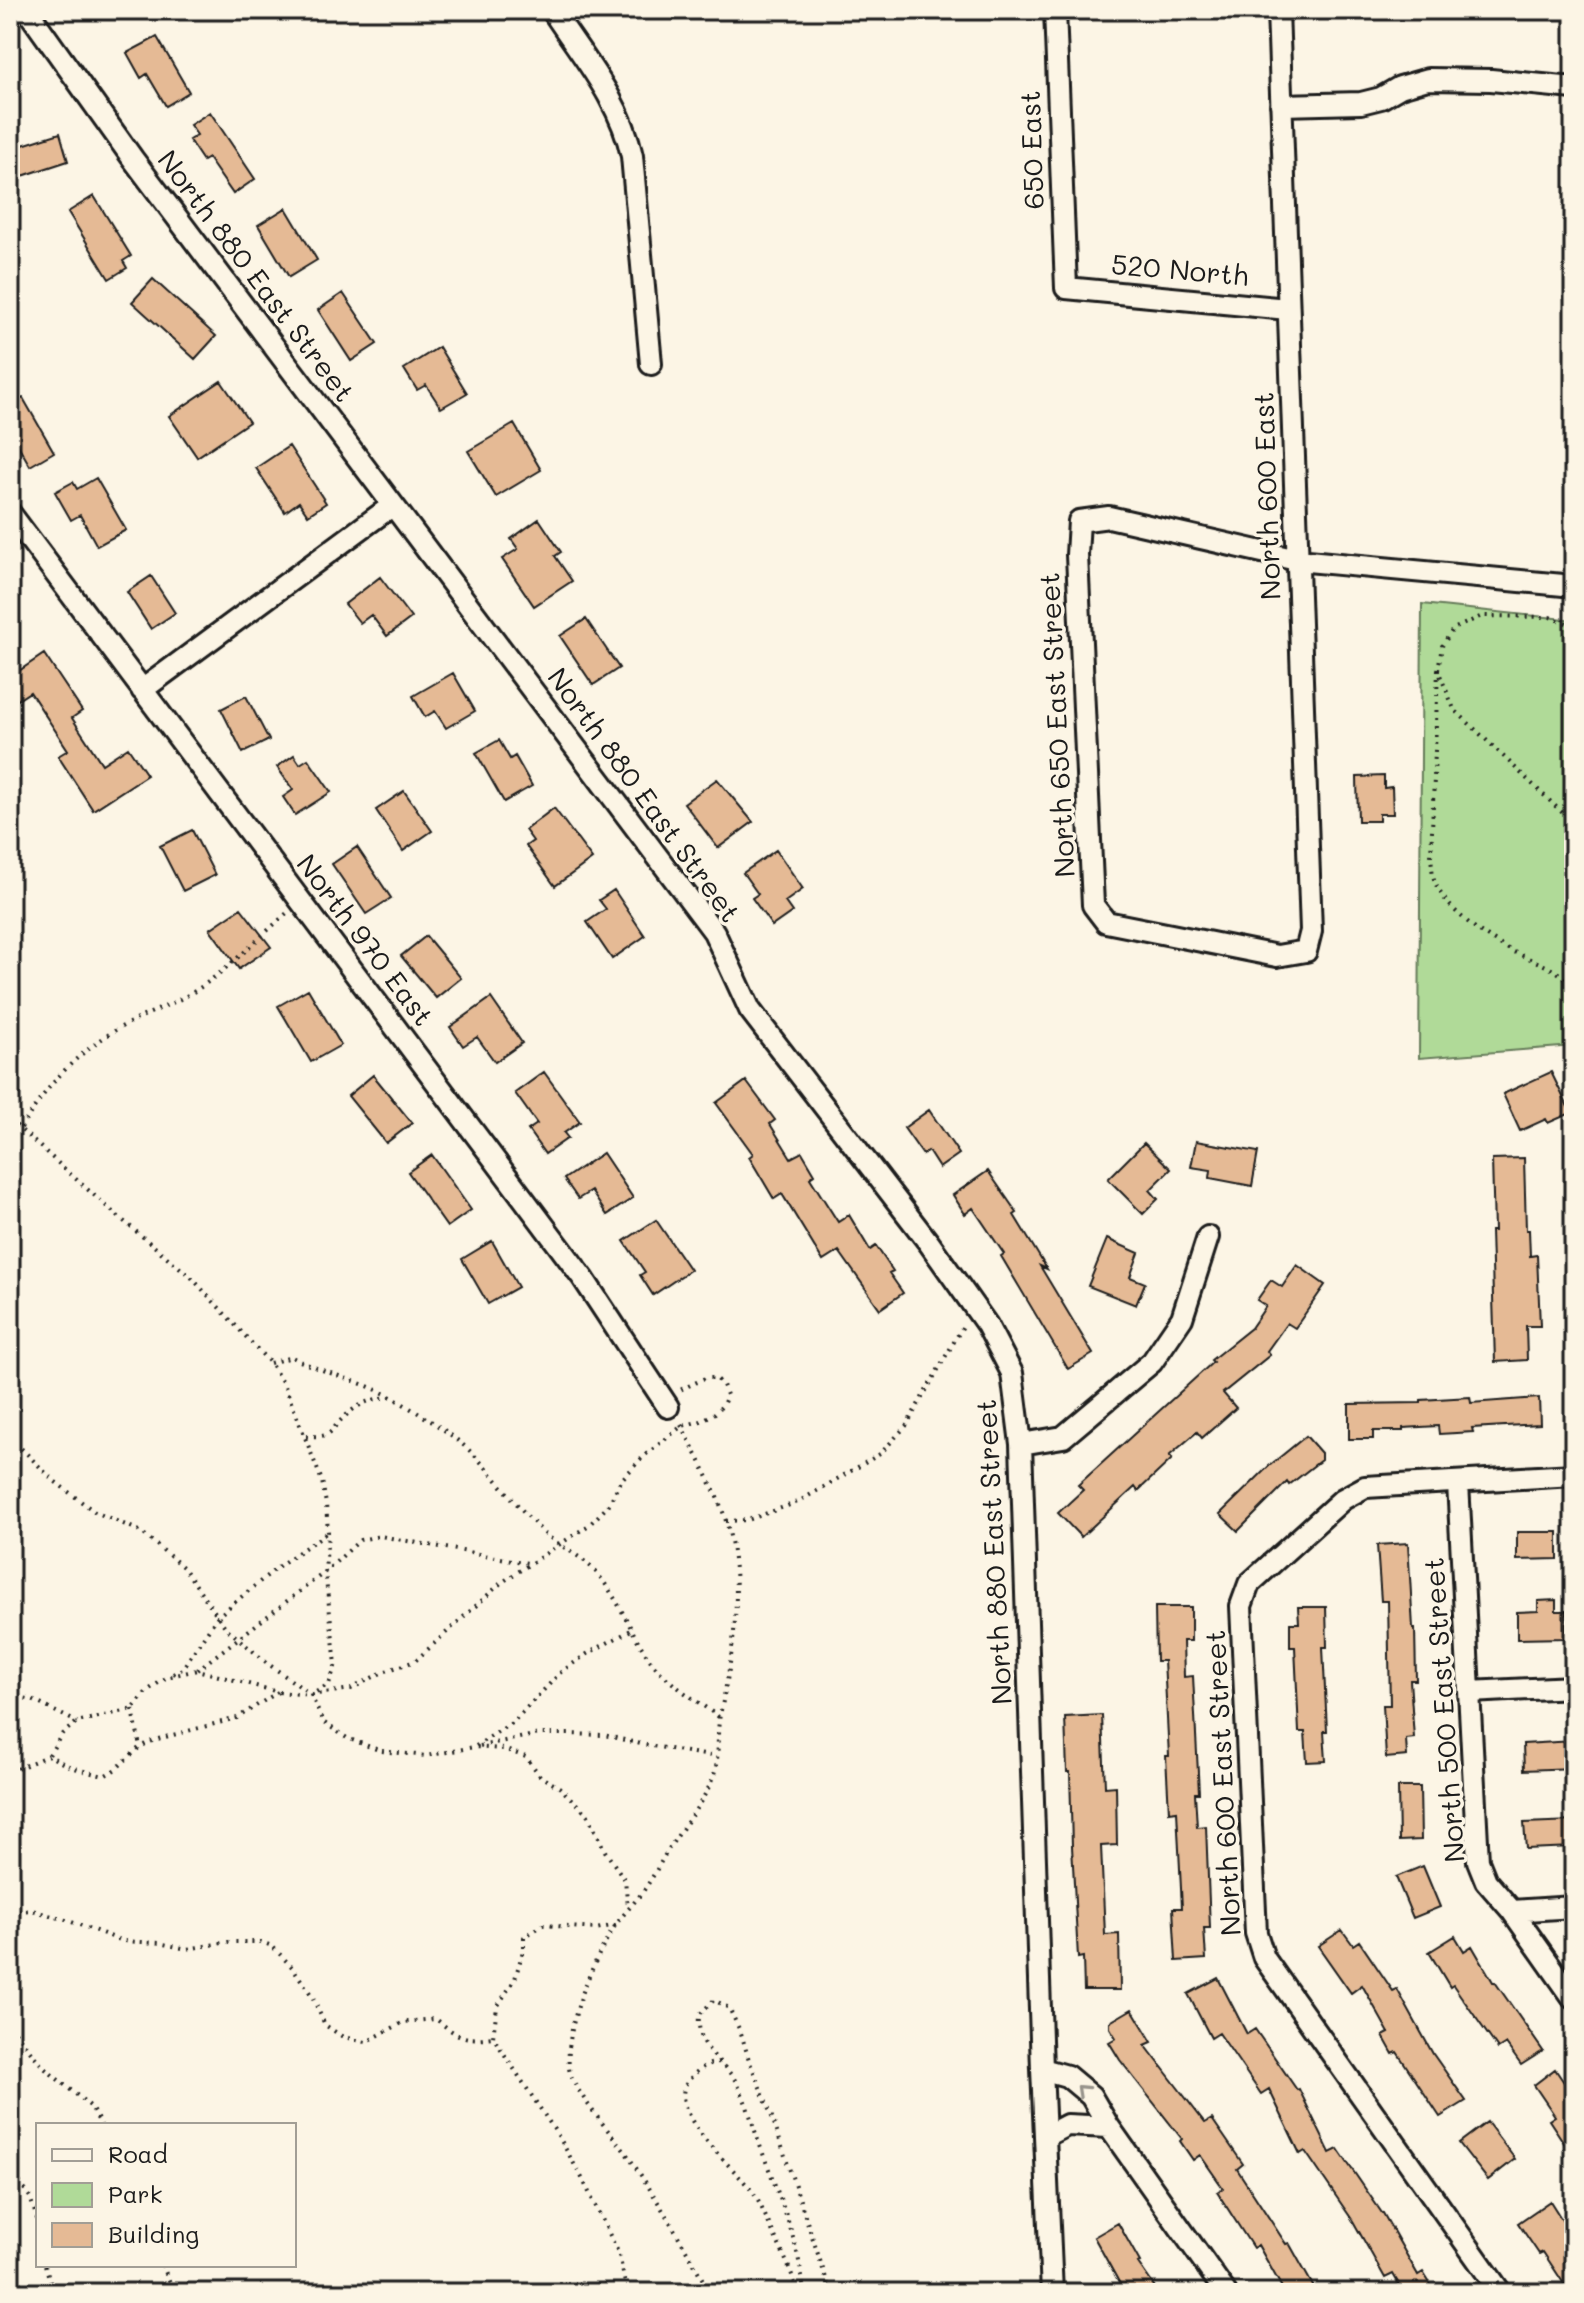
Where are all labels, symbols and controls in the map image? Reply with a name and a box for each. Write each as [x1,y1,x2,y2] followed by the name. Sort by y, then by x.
[1011,90,1051,210] street label: 650 East
[150,142,363,408] street label: North 880 East Street
[1110,245,1250,293] street label: 520 North
[1244,391,1288,601] street label: North 600 East
[1030,572,1082,878] street label: North 650 East Street
[540,660,749,929] street label: North 880 East Street
[289,846,442,1033] street label: North 970 East
[967,1398,1019,1706] street label: North 880 East Street
[1414,1556,1472,1864] street label: North 500 East Street
[1196,1629,1248,1937] street label: North 600 East Street
[1077,2084,1091,2099] one-way arrow
[36,2123,296,2267] legend
[108,2138,168,2169] text: Road
[108,2178,162,2209] text: Park
[108,2218,199,2249] text: Building

